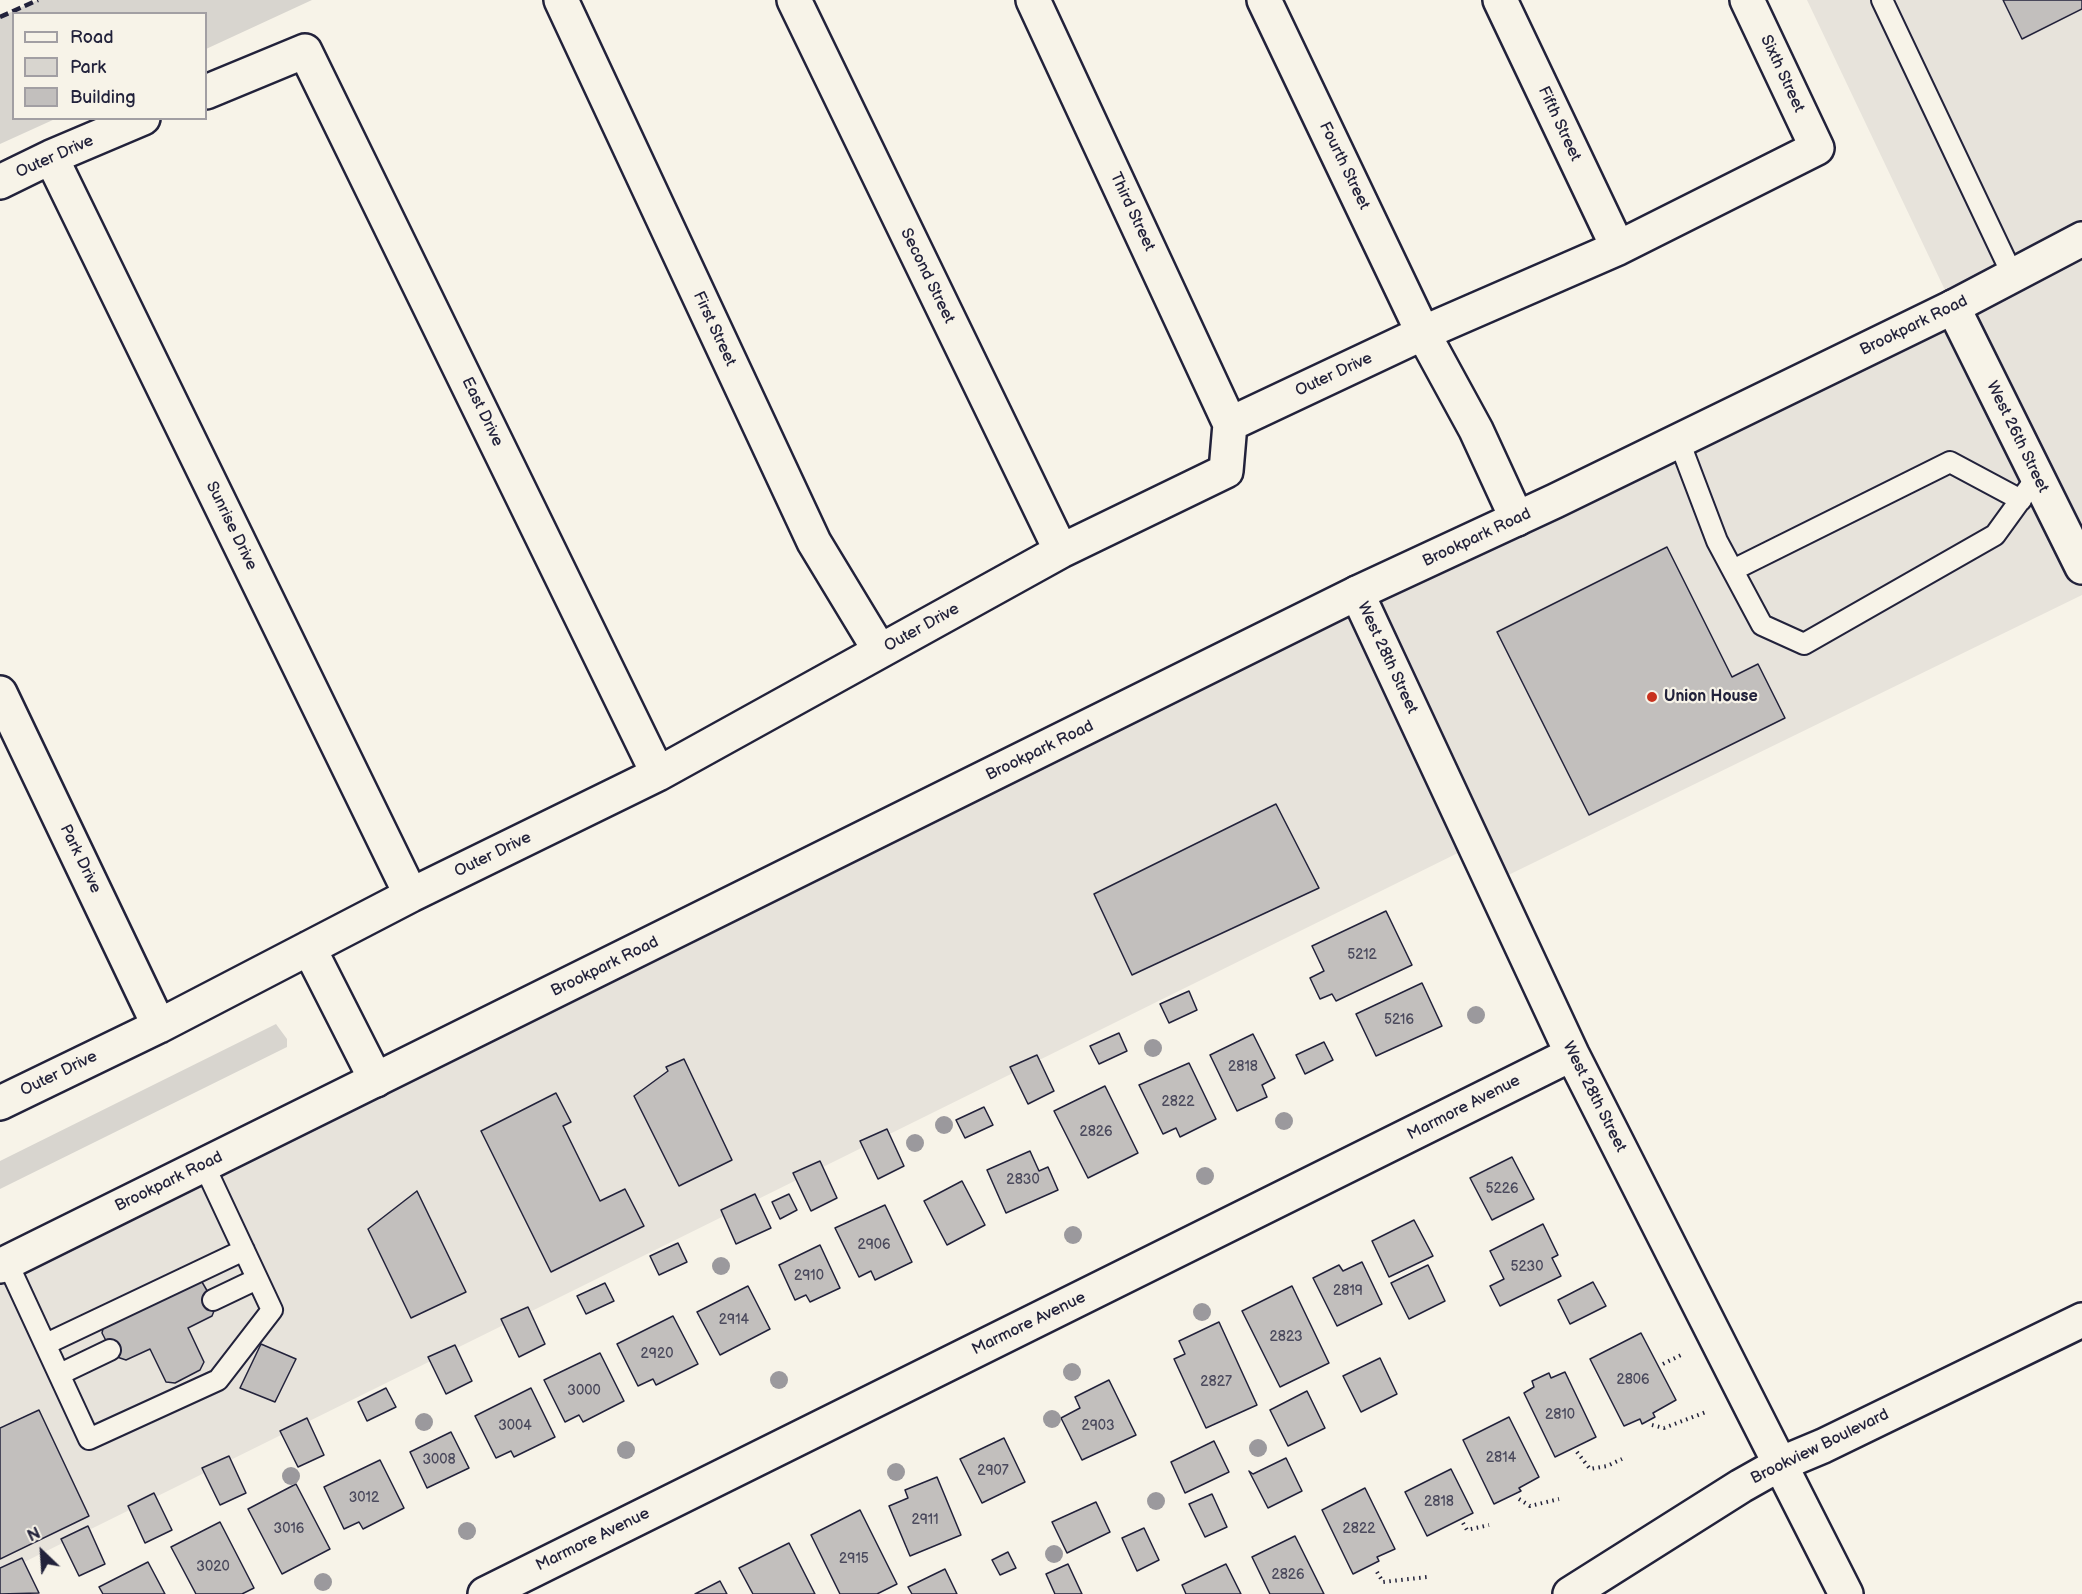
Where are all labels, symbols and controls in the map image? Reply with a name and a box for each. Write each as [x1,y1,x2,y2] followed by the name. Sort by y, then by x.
[12,12,207,120] legend
[70,27,114,48] text: Road
[1756,32,1808,116] street label: Sixth Street
[70,57,106,78] text: Park
[1533,84,1585,164] street label: Fifth Street
[70,87,136,108] text: Building
[1315,119,1373,213] street label: Fourth Street
[13,131,97,183] street label: Outer Drive
[1105,170,1159,254] street label: Third Street
[896,225,958,327] street label: Second Street
[688,289,740,369] street label: First Street
[1857,292,1971,360] street label: Brookpark Road
[1292,349,1376,401] street label: Outer Drive
[457,374,507,450] street label: East Drive
[1982,378,2052,496] street label: West 26th Street
[201,478,261,574] street label: Sunrise Drive
[1420,504,1534,572] street label: Brookpark Road
[1353,599,1421,717] street label: West 28th Street
[881,600,963,656] street label: Outer Drive
[1664,687,1758,707] place label: Union House
[1645,690,1659,704] marker: Union House
[983,717,1097,785] street label: Brookpark Road
[55,822,105,896] street label: Park Drive
[452,828,534,882] street label: Outer Drive
[548,933,662,1001] street label: Brookpark Road
[1347,947,1377,963] house number: 5212
[1384,1012,1414,1028] house number: 5216
[1558,1039,1630,1155] street label: West 28th Street
[18,1047,100,1101] street label: Outer Drive
[1228,1059,1258,1075] house number: 2818
[1404,1071,1524,1145] street label: Marmore Avenue
[1162,1094,1194,1110] house number: 2822
[1079,1124,1113,1140] house number: 2826
[112,1148,226,1216] street label: Brookpark Road
[1006,1172,1040,1188] house number: 2830
[1485,1181,1519,1197] house number: 5226
[857,1237,891,1253] house number: 2906
[1511,1259,1543,1275] house number: 5230
[794,1268,824,1284] house number: 2910
[1333,1283,1363,1299] house number: 2819
[969,1288,1089,1360] street label: Marmore Avenue
[719,1312,749,1328] house number: 2914
[1269,1329,1303,1345] house number: 2823
[641,1346,673,1362] house number: 2920
[1616,1372,1650,1388] house number: 2806
[1200,1374,1232,1390] house number: 2827
[567,1383,601,1399] house number: 3000
[1748,1405,1892,1489] street label: Brookview Boulevard
[1545,1407,1575,1423] house number: 2810
[498,1418,532,1434] house number: 3004
[1081,1418,1115,1434] house number: 2903
[1486,1450,1516,1466] house number: 2814
[422,1452,456,1468] house number: 3008
[977,1463,1009,1479] house number: 2907
[349,1490,379,1506] house number: 3012
[1424,1494,1454,1510] house number: 2818
[533,1504,653,1576] street label: Marmore Avenue
[911,1512,939,1528] house number: 2911
[274,1521,304,1537] house number: 3016
[1343,1521,1375,1537] house number: 2822
[12,1522,72,1582] north arrow
[25,1524,44,1546] text: N
[839,1551,869,1567] house number: 2915
[196,1559,230,1575] house number: 3020
[1271,1567,1305,1583] house number: 2826

